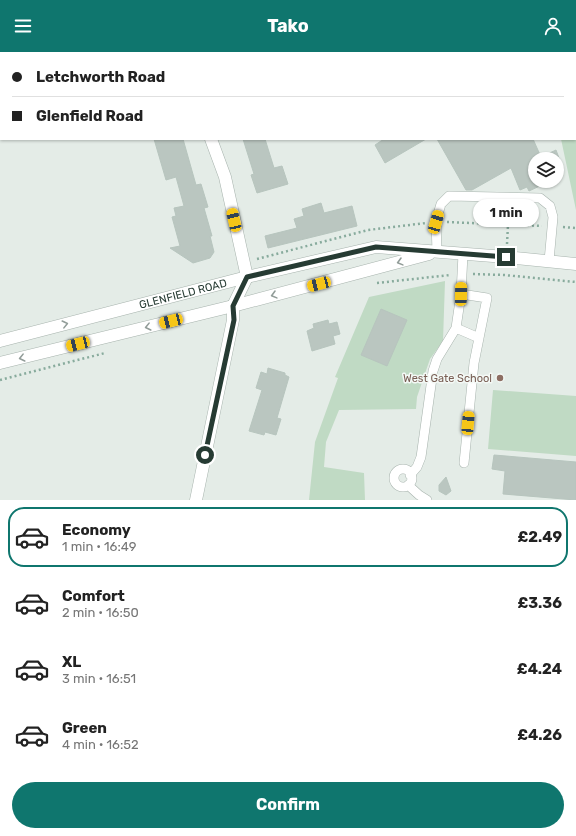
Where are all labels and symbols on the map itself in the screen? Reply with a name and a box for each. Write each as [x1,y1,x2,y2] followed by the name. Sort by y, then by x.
[473,199,539,227] callout: 1 min
[225,207,243,233] car
[427,209,445,235] car
[497,248,515,266] route end
[396,257,403,266] one-way arrow
[306,275,332,293] car
[138,276,228,312] street label: GLENFIELD ROAD
[455,282,467,306] car
[271,291,277,299] one-way arrow
[158,312,184,330] car
[61,320,68,329] one-way arrow
[145,322,152,331] one-way arrow
[65,335,91,353] car
[18,353,25,361] one-way arrow
[403,372,492,385] place label: West Gate School
[495,373,505,383] marker: West Gate School
[461,411,475,435] car
[196,446,214,464] route start

